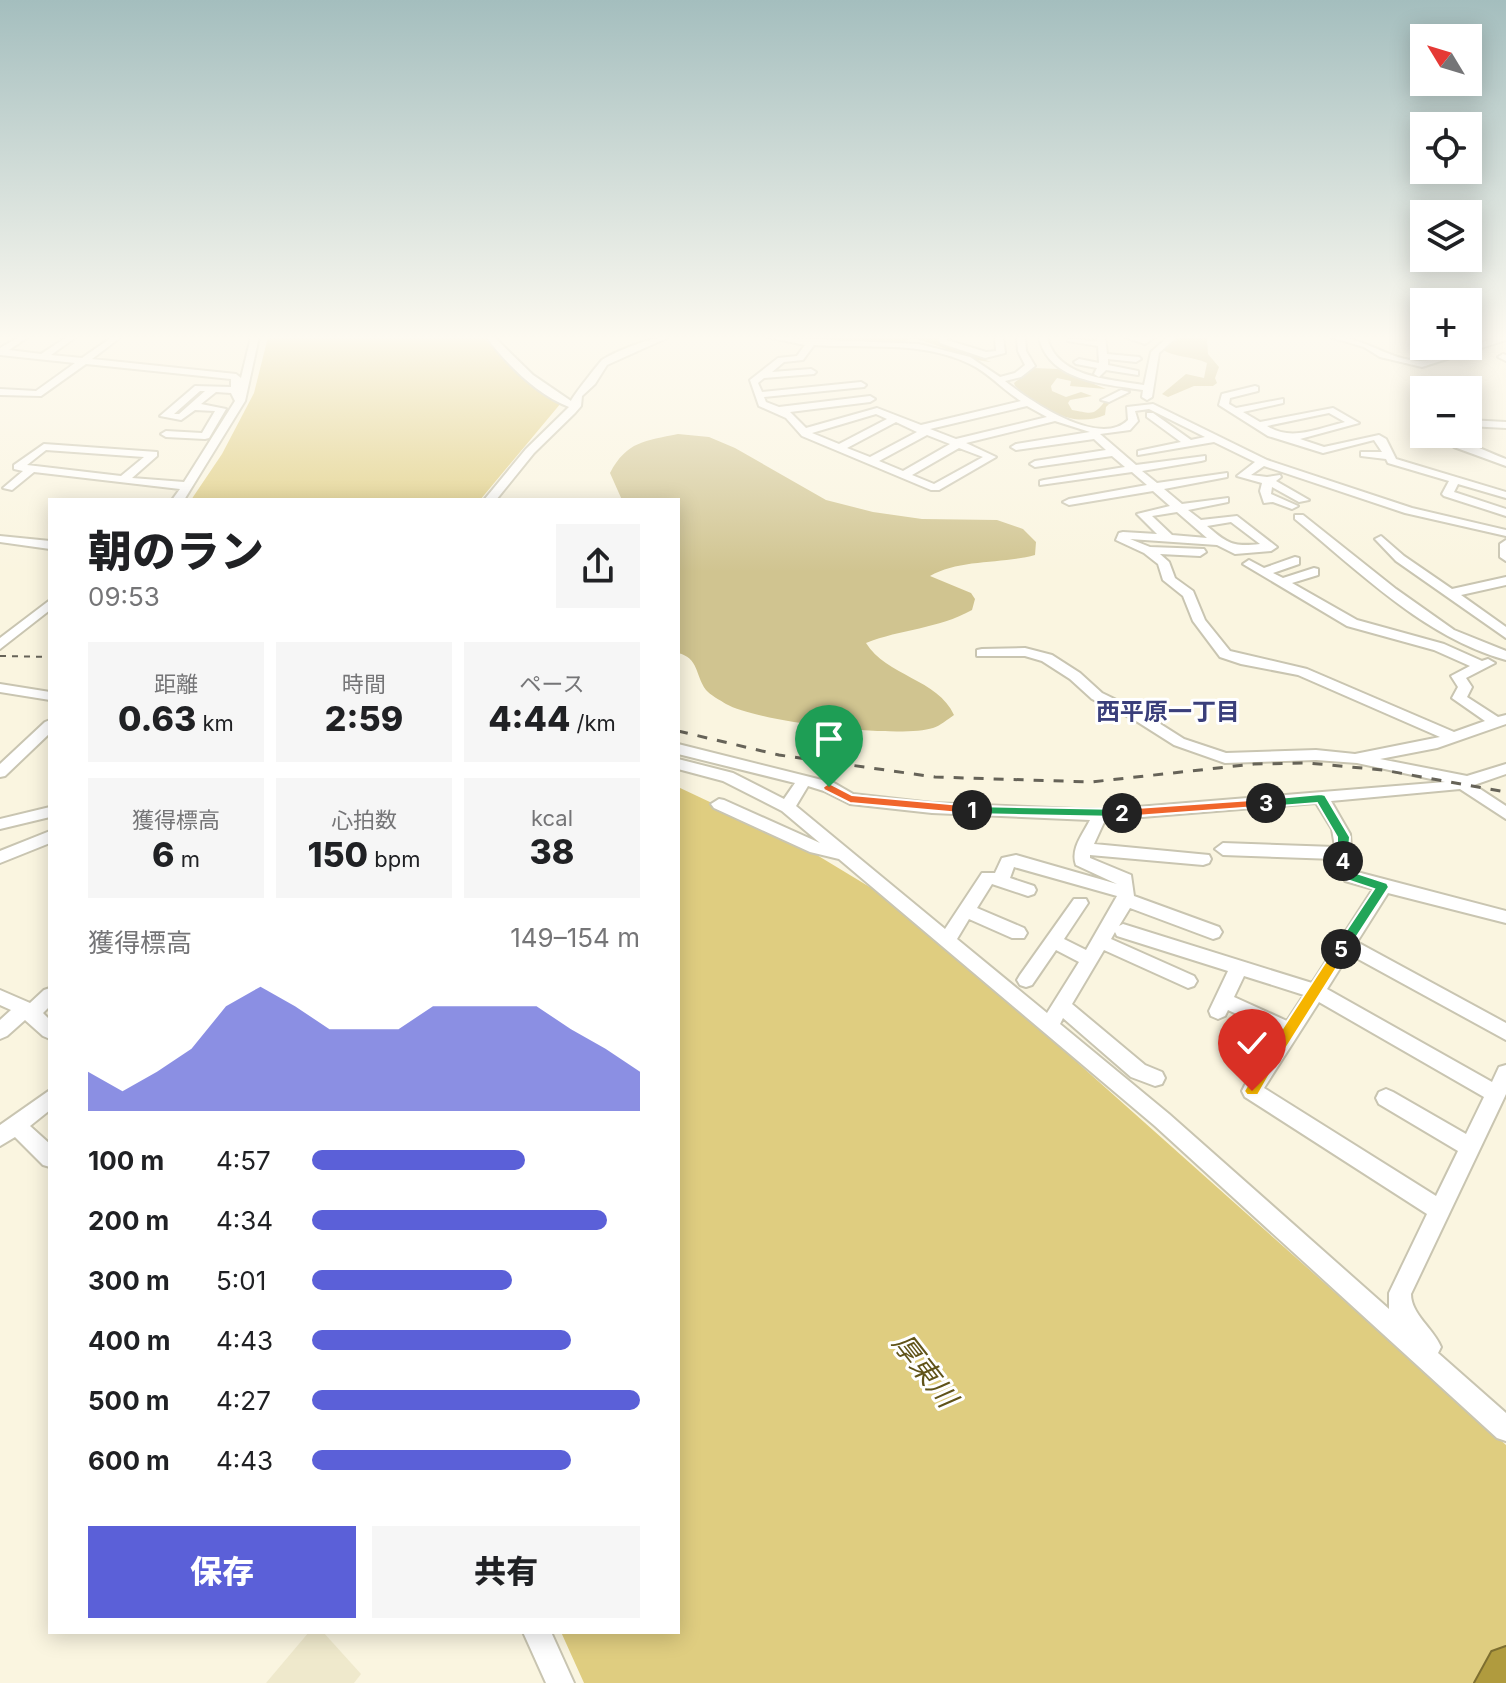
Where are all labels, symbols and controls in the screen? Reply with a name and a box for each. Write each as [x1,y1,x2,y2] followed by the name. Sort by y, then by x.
[1410,24,1482,96] north arrow
[1410,24,1482,448] map controls
[1410,112,1482,184] button: locate
[1410,200,1482,272] button: layers
[1410,288,1482,360] button: +
[1410,376,1482,448] button: −
[88,524,264,578] text: 朝のラン
[556,524,640,608] button: share
[88,581,160,612] text: 09:53
[154,671,198,697] text: 距離
[342,671,386,697] text: 時間
[520,671,584,697] text: ペース
[1096,697,1240,726] district label: 西平原一丁目
[118,698,196,739] text: 0.63
[325,698,403,739] text: 2:59
[488,698,570,739] text: 4:44
[795,705,863,787] pin
[196,710,234,736] text: km
[570,710,616,736] text: /km
[807,717,851,761] icon: arrive
[1246,783,1286,823] pin: 3
[952,790,992,830] pin: 1
[1259,790,1273,816] text: 3
[1102,793,1142,833] pin: 2
[967,797,977,823] text: 1
[1115,800,1129,826] text: 2
[531,805,573,831] text: kcal
[132,807,220,833] text: 獲得標高
[331,807,397,833] text: 心拍数
[530,831,574,872] text: 38
[152,834,175,875] text: 6
[307,834,368,875] text: 150
[1323,841,1363,881] pin: 4
[175,846,200,872] text: m
[368,846,421,872] text: bpm
[1336,848,1350,874] text: 4
[510,922,640,953] text: 149–154 m
[88,927,192,958] text: 獲得標高
[1321,929,1361,969] pin: 5
[1334,936,1348,962] text: 5
[1218,1009,1286,1091] pin
[1230,1021,1274,1065] icon: check
[88,1145,164,1176] text: 100 m
[216,1145,271,1176] text: 4:57
[88,1205,169,1236] text: 200 m
[216,1205,273,1236] text: 4:34
[88,1265,170,1296] text: 300 m
[216,1265,266,1296] text: 5:01
[88,1325,171,1356] text: 400 m
[216,1325,273,1356] text: 4:43
[886,1326,966,1416] water label: 厚東川
[88,1385,170,1416] text: 500 m
[216,1385,271,1416] text: 4:27
[88,1445,170,1476] text: 600 m
[216,1445,273,1476] text: 4:43
[88,1526,356,1618] button: 保存
[372,1526,640,1618] button: 共有

